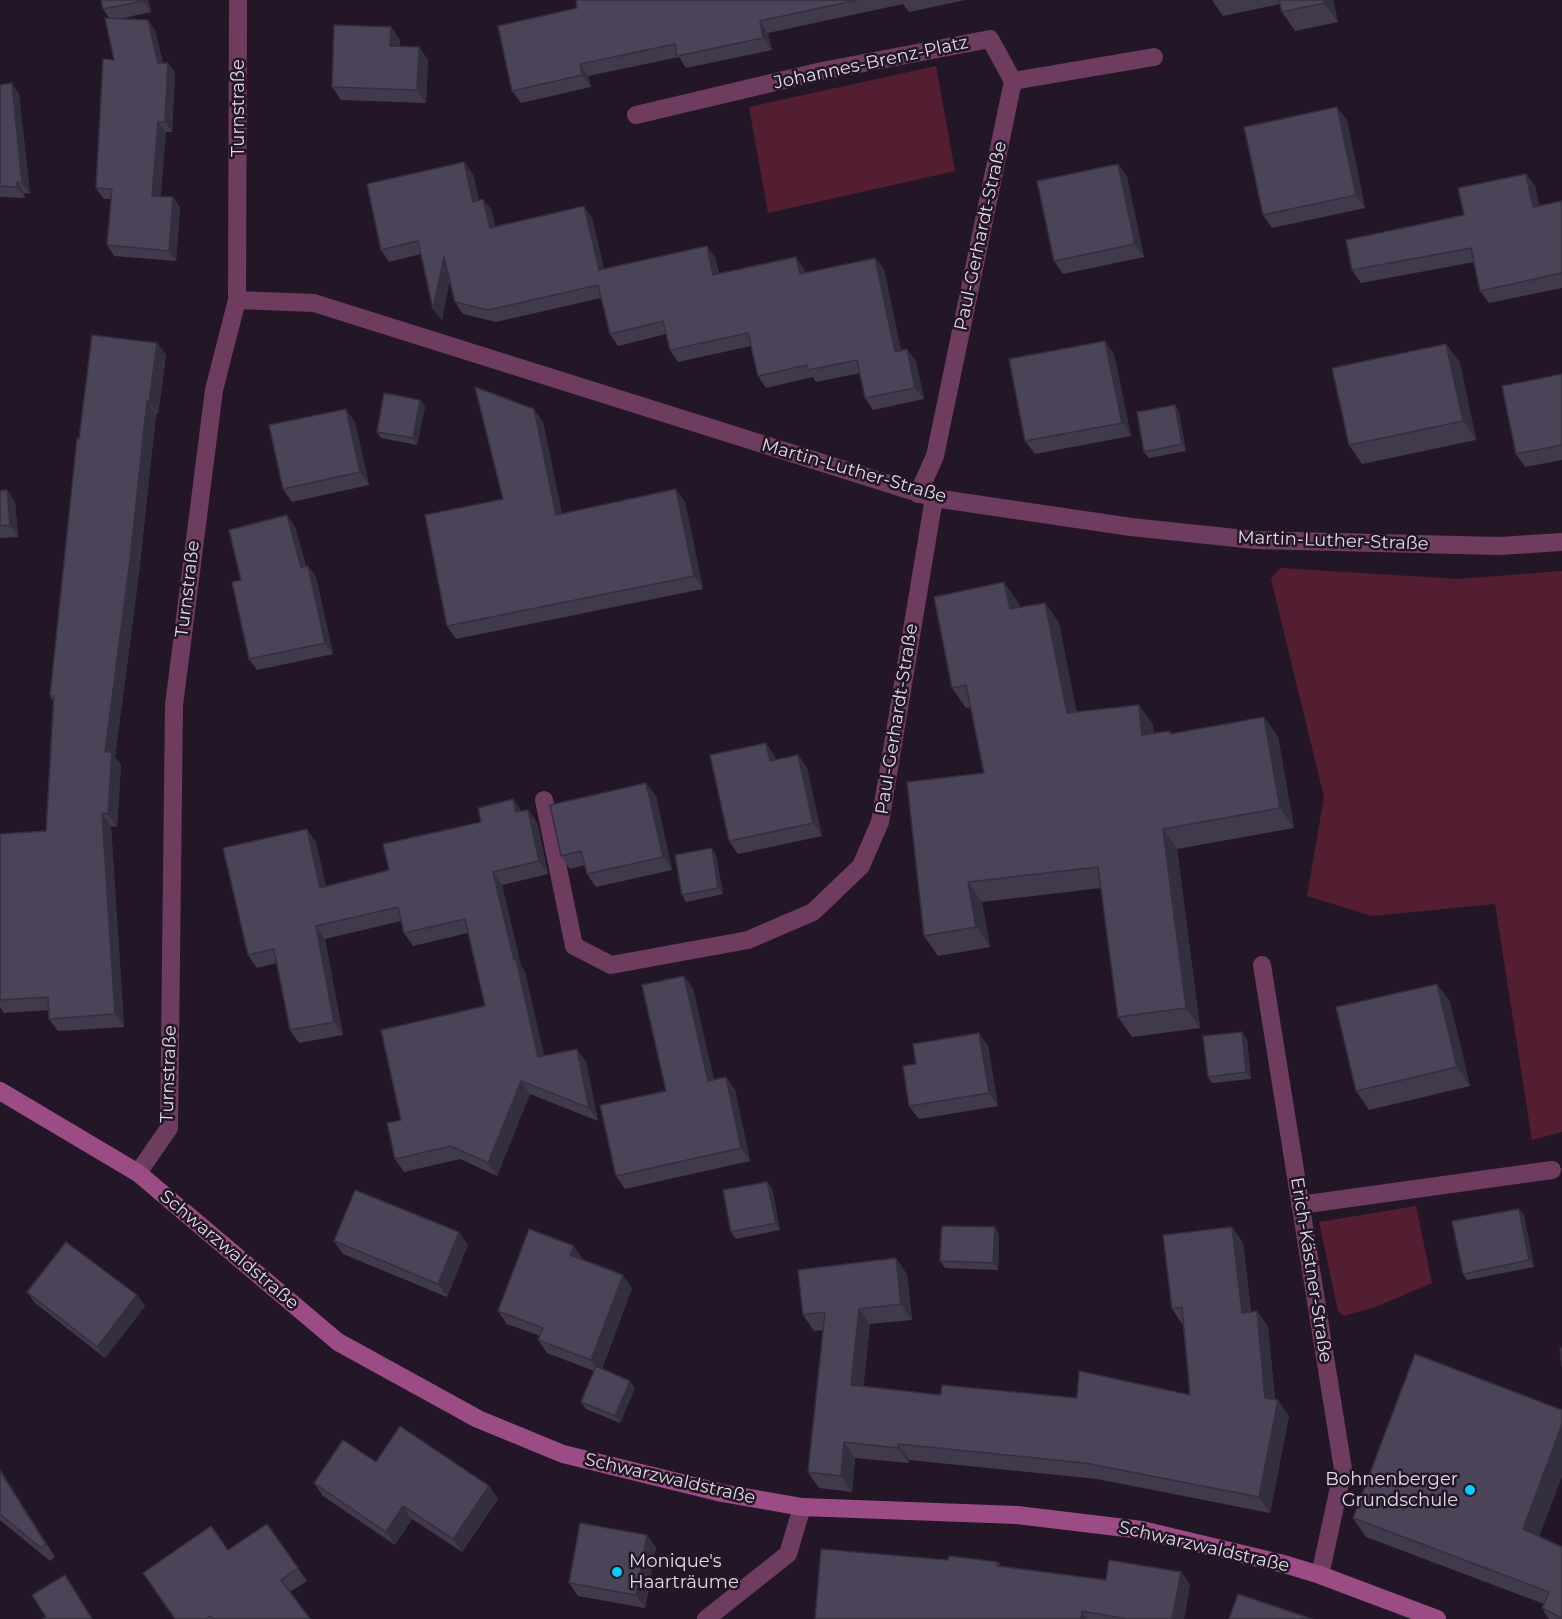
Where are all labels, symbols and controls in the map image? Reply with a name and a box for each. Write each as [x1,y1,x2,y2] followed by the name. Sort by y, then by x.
[772,32,970,94] street label: Johannes-Brenz-Platz
[228,59,250,157] street label: Turnstraße
[950,139,1012,333] street label: Paul-Gerhardt-Straße
[759,434,949,508] street label: Martin-Luther-Straße
[1237,527,1429,555] street label: Martin-Luther-Straße
[171,539,205,639] street label: Turnstraße
[871,622,923,816] street label: Paul-Gerhardt-Straße
[157,1025,181,1123] street label: Turnstraße
[1286,1176,1336,1364] street label: Erich-Kästner-Straße
[155,1186,303,1314] street label: Schwarzwaldstraße
[583,1449,757,1509] street label: Schwarzwaldstraße
[1325,1469,1458,1512] place label: Bohnenberger Grundschule
[1463,1483,1477,1497] marker: Bohnenberger Grundschule
[1117,1517,1291,1577] street label: Schwarzwaldstraße
[629,1551,739,1594] place label: Monique's Haarträume
[610,1565,624,1579] marker: Monique's Haarträume

